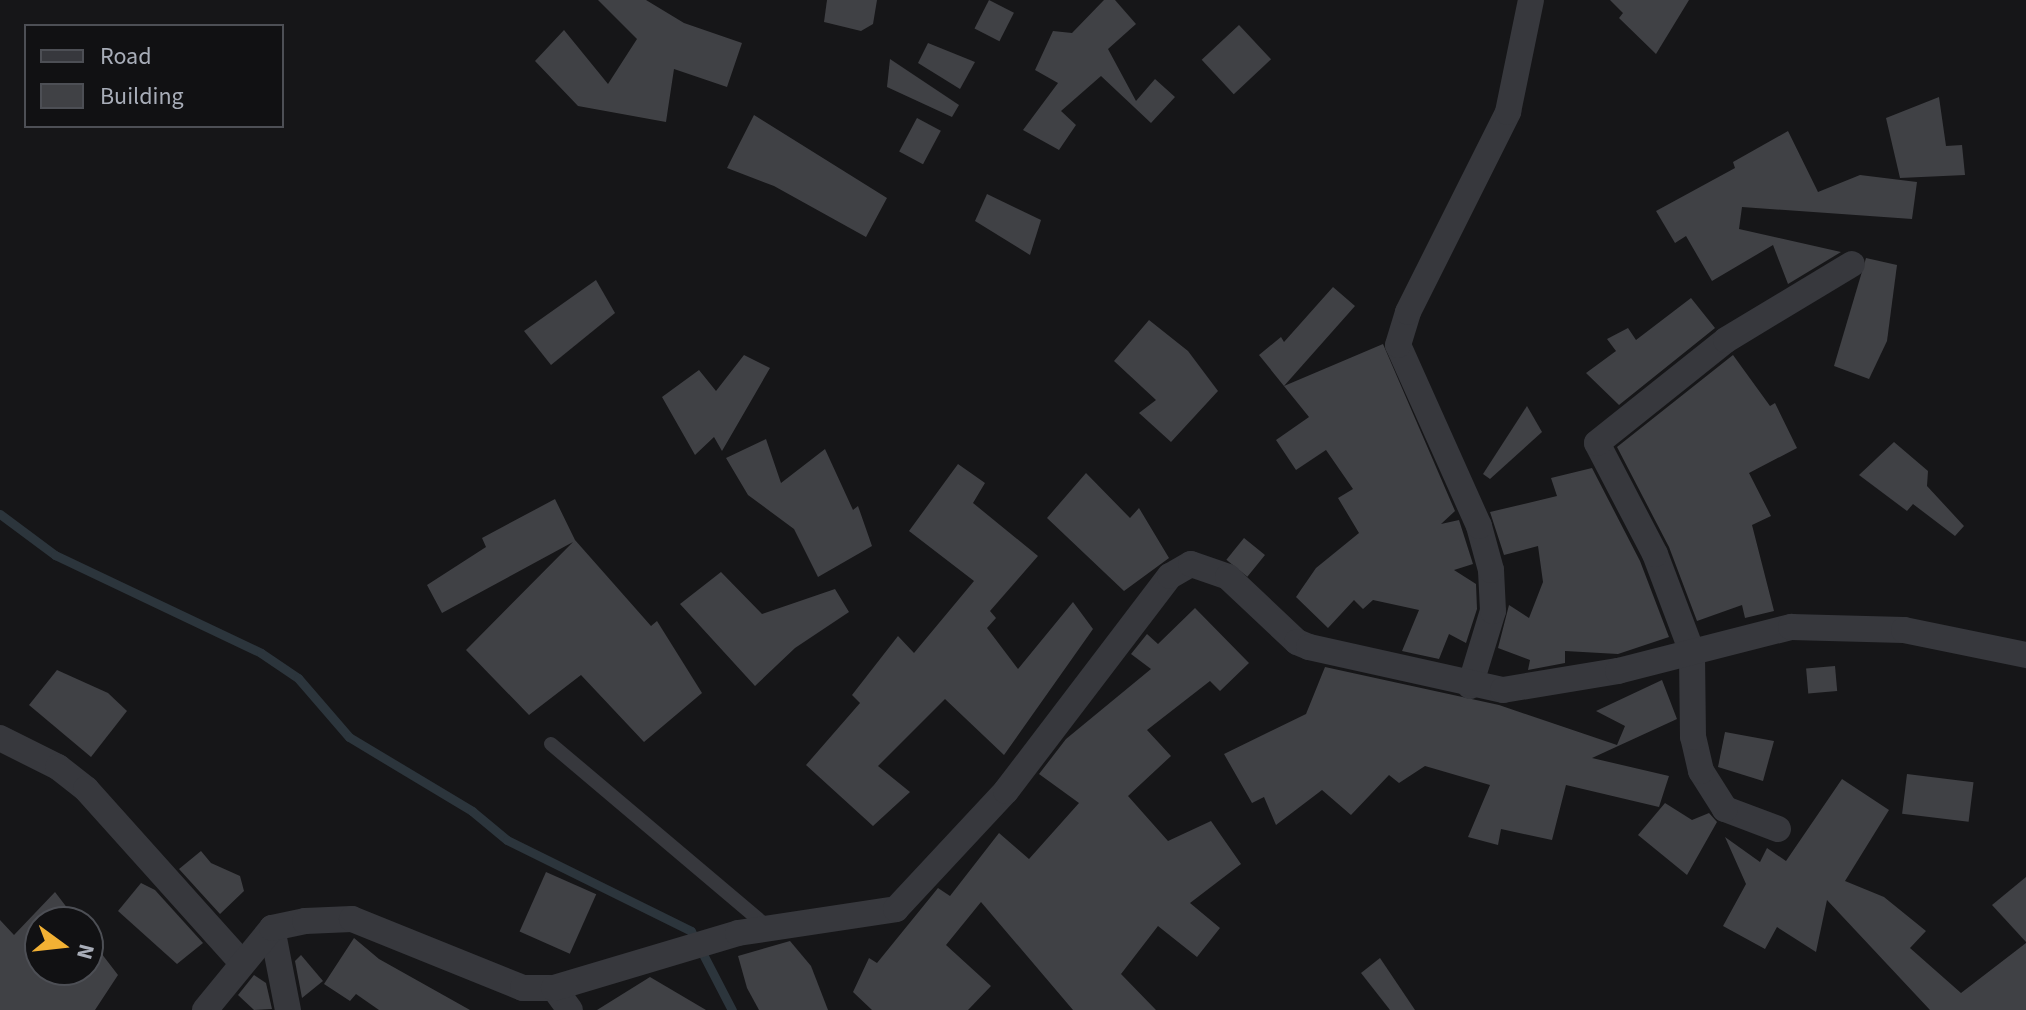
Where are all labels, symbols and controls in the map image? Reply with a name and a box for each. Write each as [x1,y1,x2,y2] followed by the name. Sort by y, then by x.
[24,24,284,128] legend
[100,39,152,74] text: Road
[100,79,184,114] text: Building
[24,906,104,986] north arrow
[68,940,103,963] text: N

